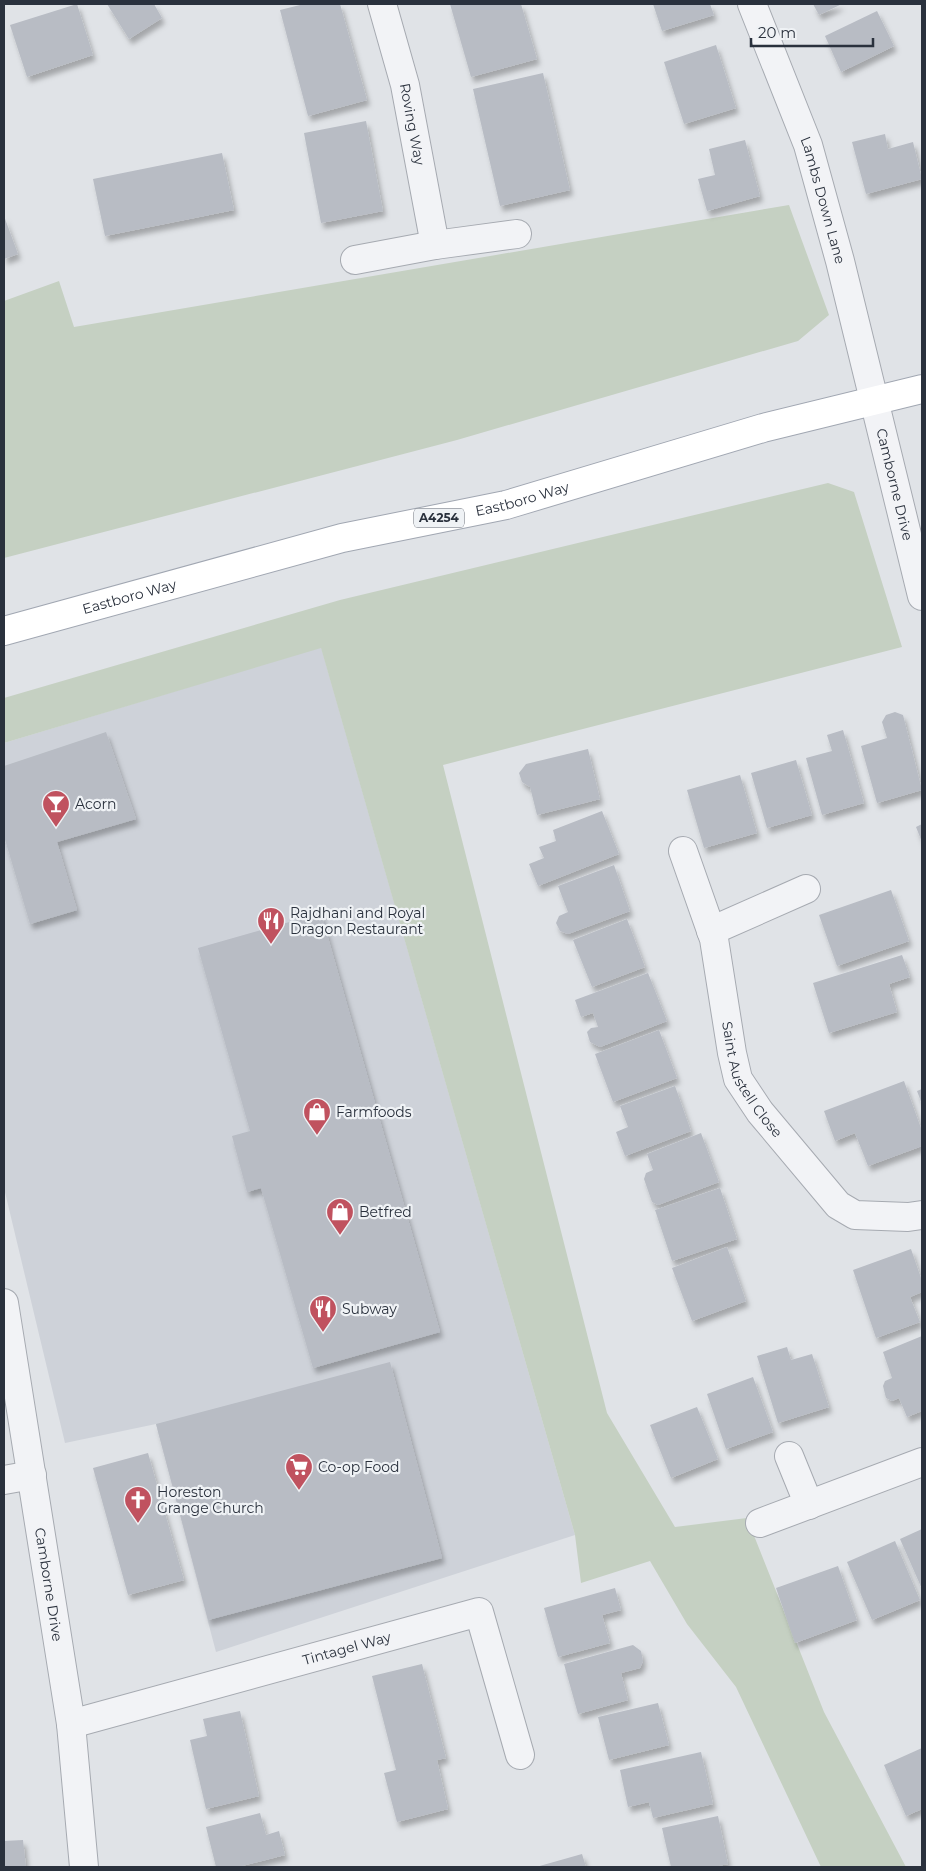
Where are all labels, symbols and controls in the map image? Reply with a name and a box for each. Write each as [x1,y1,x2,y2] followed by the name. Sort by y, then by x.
[751,15,874,47] scale bar
[758,23,796,42] text: 20 m
[396,82,429,167] street label: Roving Way
[797,134,849,266] street label: Lambs Down Lane
[872,426,917,542] street label: Camborne Drive
[474,477,572,520] street label: Eastboro Way
[414,508,464,528] road number: A4254
[80,575,179,618] street label: Eastboro Way
[41,789,71,828] bar icon: Acorn
[75,795,116,813] place label: Acorn
[290,904,425,938] place label: Rajdhani and Royal Dragon Restaurant
[256,906,286,945] restaurant icon: Rajdhani and Royal Dragon Restaurant
[718,1020,786,1141] street label: Saint Austell Close
[302,1097,332,1136] shop icon: Farmfoods
[336,1103,412,1121] place label: Farmfoods
[325,1197,355,1236] shop icon: Betfred
[359,1203,412,1221] place label: Betfred
[308,1294,338,1333] restaurant icon: Subway
[342,1300,397,1318] place label: Subway
[284,1452,314,1491] supermarket icon: Co-op Food
[318,1458,400,1476] place label: Co-op Food
[157,1483,264,1517] place label: Horeston Grange Church
[123,1485,153,1524] church icon: Horeston Grange Church
[31,1526,67,1643] street label: Camborne Drive
[301,1627,393,1669] street label: Tintagel Way

